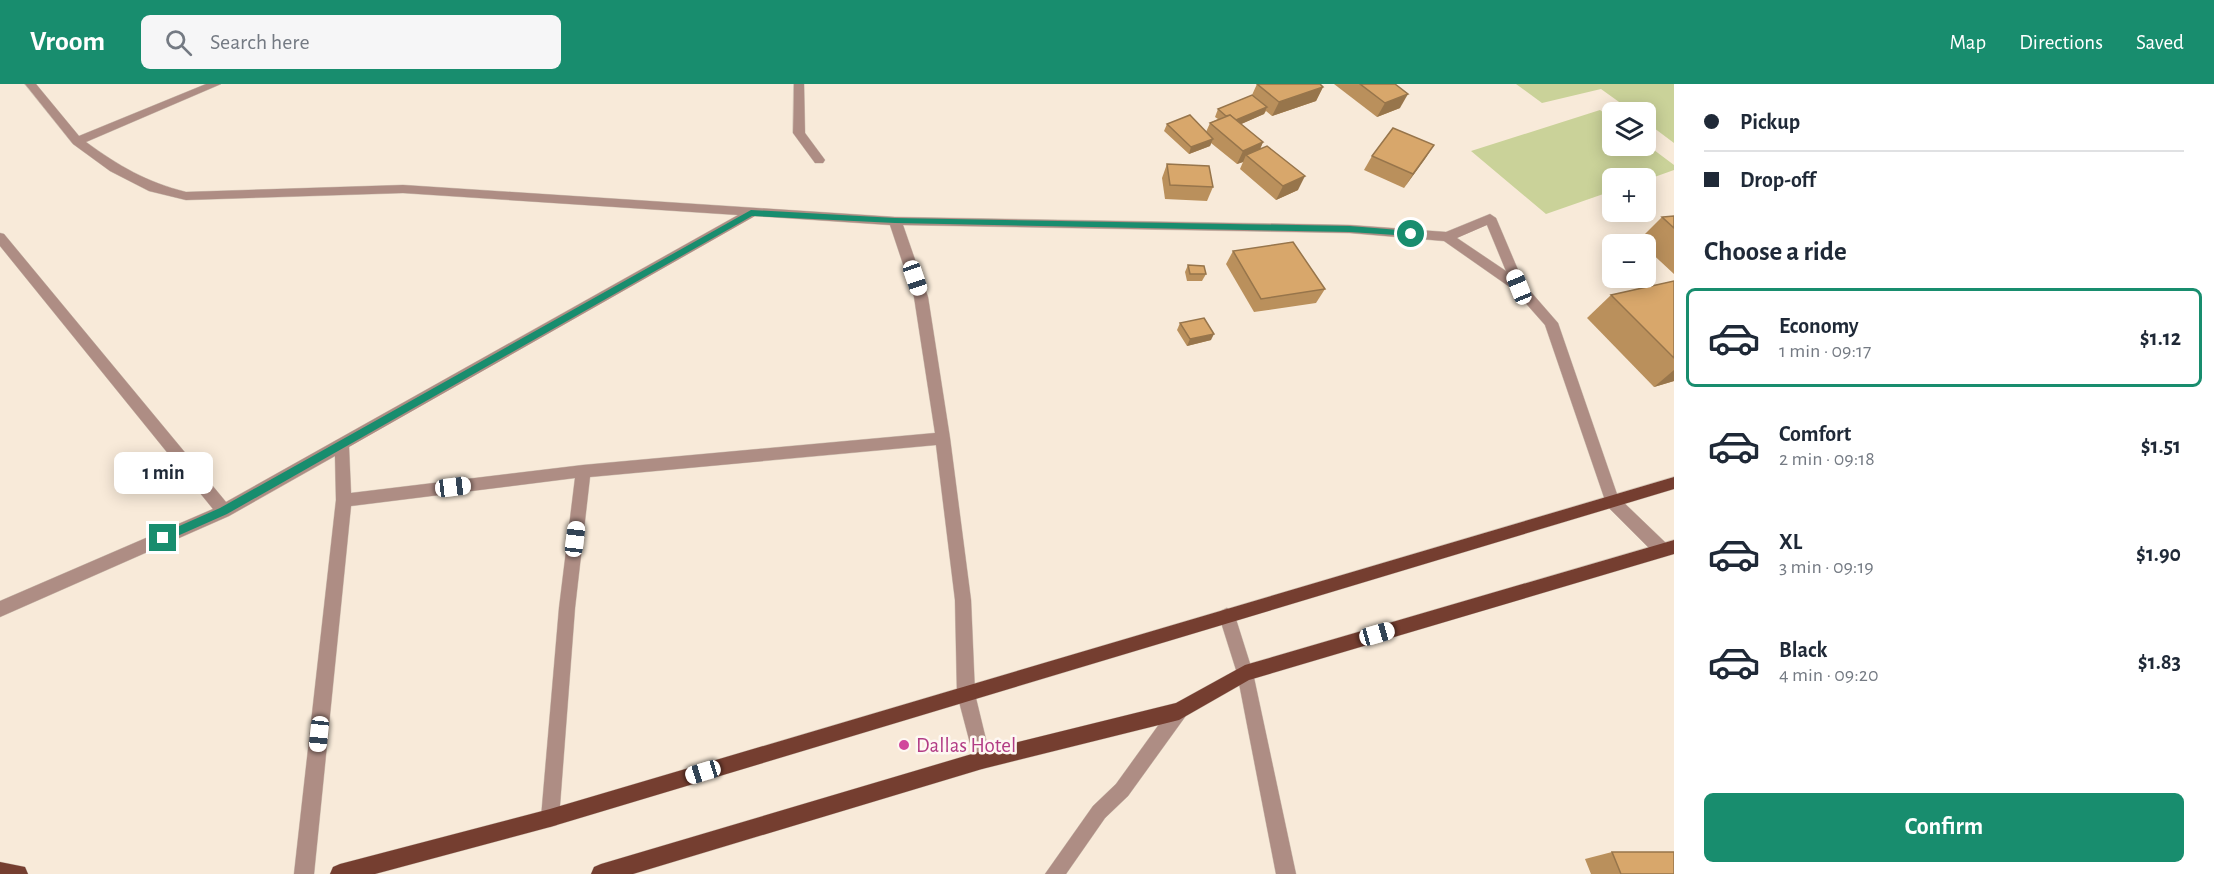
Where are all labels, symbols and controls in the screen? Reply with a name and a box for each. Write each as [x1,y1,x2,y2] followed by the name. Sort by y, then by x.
[141,15,561,69] search box
[162,26,195,59] icon: search
[30,28,105,56] text: Vroom
[210,31,310,53] text: Search here
[1950,32,1986,53] text: Map
[2019,32,2103,53] text: Directions
[2136,32,2184,53] text: Saved
[1602,102,1656,288] map controls
[1602,102,1656,156] button: layers
[1740,111,1800,133] text: Pickup
[1602,168,1656,222] button: +
[1740,169,1816,191] text: Drop-off
[1397,220,1424,247] route start
[1602,234,1656,288] button: −
[1704,238,1847,265] text: Choose a ride
[901,258,929,298] car
[1504,267,1534,307] car
[1707,311,1761,365] icon: car
[1779,315,1859,337] text: Economy
[2140,327,2181,349] text: $1.12
[1779,341,1871,361] text: 1 min · 09:17
[1707,419,1761,473] icon: car
[1779,423,1851,445] text: Comfort
[2141,435,2181,457] text: $1.51
[1779,449,1875,469] text: 2 min · 09:18
[114,451,213,493] callout: 1 min
[142,463,185,483] text: 1 min
[434,476,472,498] car
[564,520,586,558] car
[149,524,176,551] route end
[1707,527,1761,581] icon: car
[1779,531,1802,553] text: XL
[2136,543,2181,565] text: $1.90
[1779,557,1874,577] text: 3 min · 09:19
[1357,620,1397,648] car
[1707,635,1761,689] icon: car
[1779,639,1827,661] text: Black
[2138,651,2181,673] text: $1.83
[1779,665,1878,685] text: 4 min · 09:20
[308,715,330,753] car
[916,735,1016,756] place label: Dallas Hotel
[897,738,911,752] marker: Dallas Hotel
[683,758,723,786] car
[1704,793,2184,862] button: Confirm

